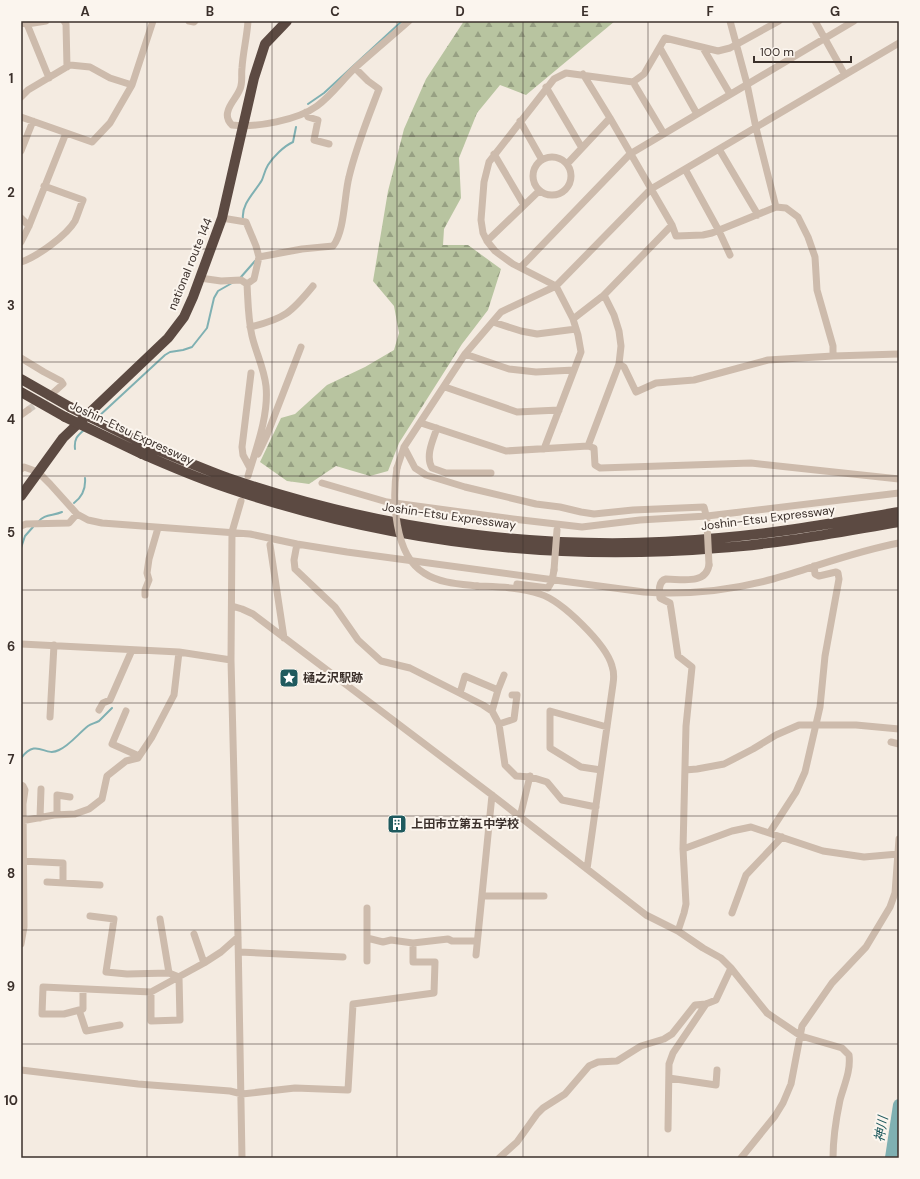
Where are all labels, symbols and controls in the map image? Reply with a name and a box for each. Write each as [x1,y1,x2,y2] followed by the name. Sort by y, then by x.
[80,3,90,20] text: A
[206,3,214,20] text: B
[330,3,340,20] text: C
[455,3,465,20] text: D
[581,3,589,20] text: E
[706,3,714,20] text: F
[830,3,840,20] text: G
[754,38,851,64] scale bar
[760,44,794,60] text: 100 m
[9,70,13,87] text: 1
[7,184,15,201] text: 2
[164,215,216,313] street label: national route 144
[7,297,15,314] text: 3
[67,397,197,469] street label: Joshin-Etsu Expressway
[7,411,15,428] text: 4
[381,499,517,533] street label: Joshin-Etsu Expressway
[700,502,836,534] street label: Joshin-Etsu Expressway
[7,524,15,541] text: 5
[7,638,15,655] text: 6
[278,667,300,689] place icon: 樋之沢駅跡
[303,670,363,686] place label: 樋之沢駅跡
[8,751,15,768] text: 7
[386,813,408,835] building icon: 上田市立第五中学校
[411,816,519,832] place label: 上田市立第五中学校
[7,865,15,882] text: 8
[7,978,15,995] text: 9
[4,1092,18,1109] text: 10
[871,1113,892,1143] water label: 神川

